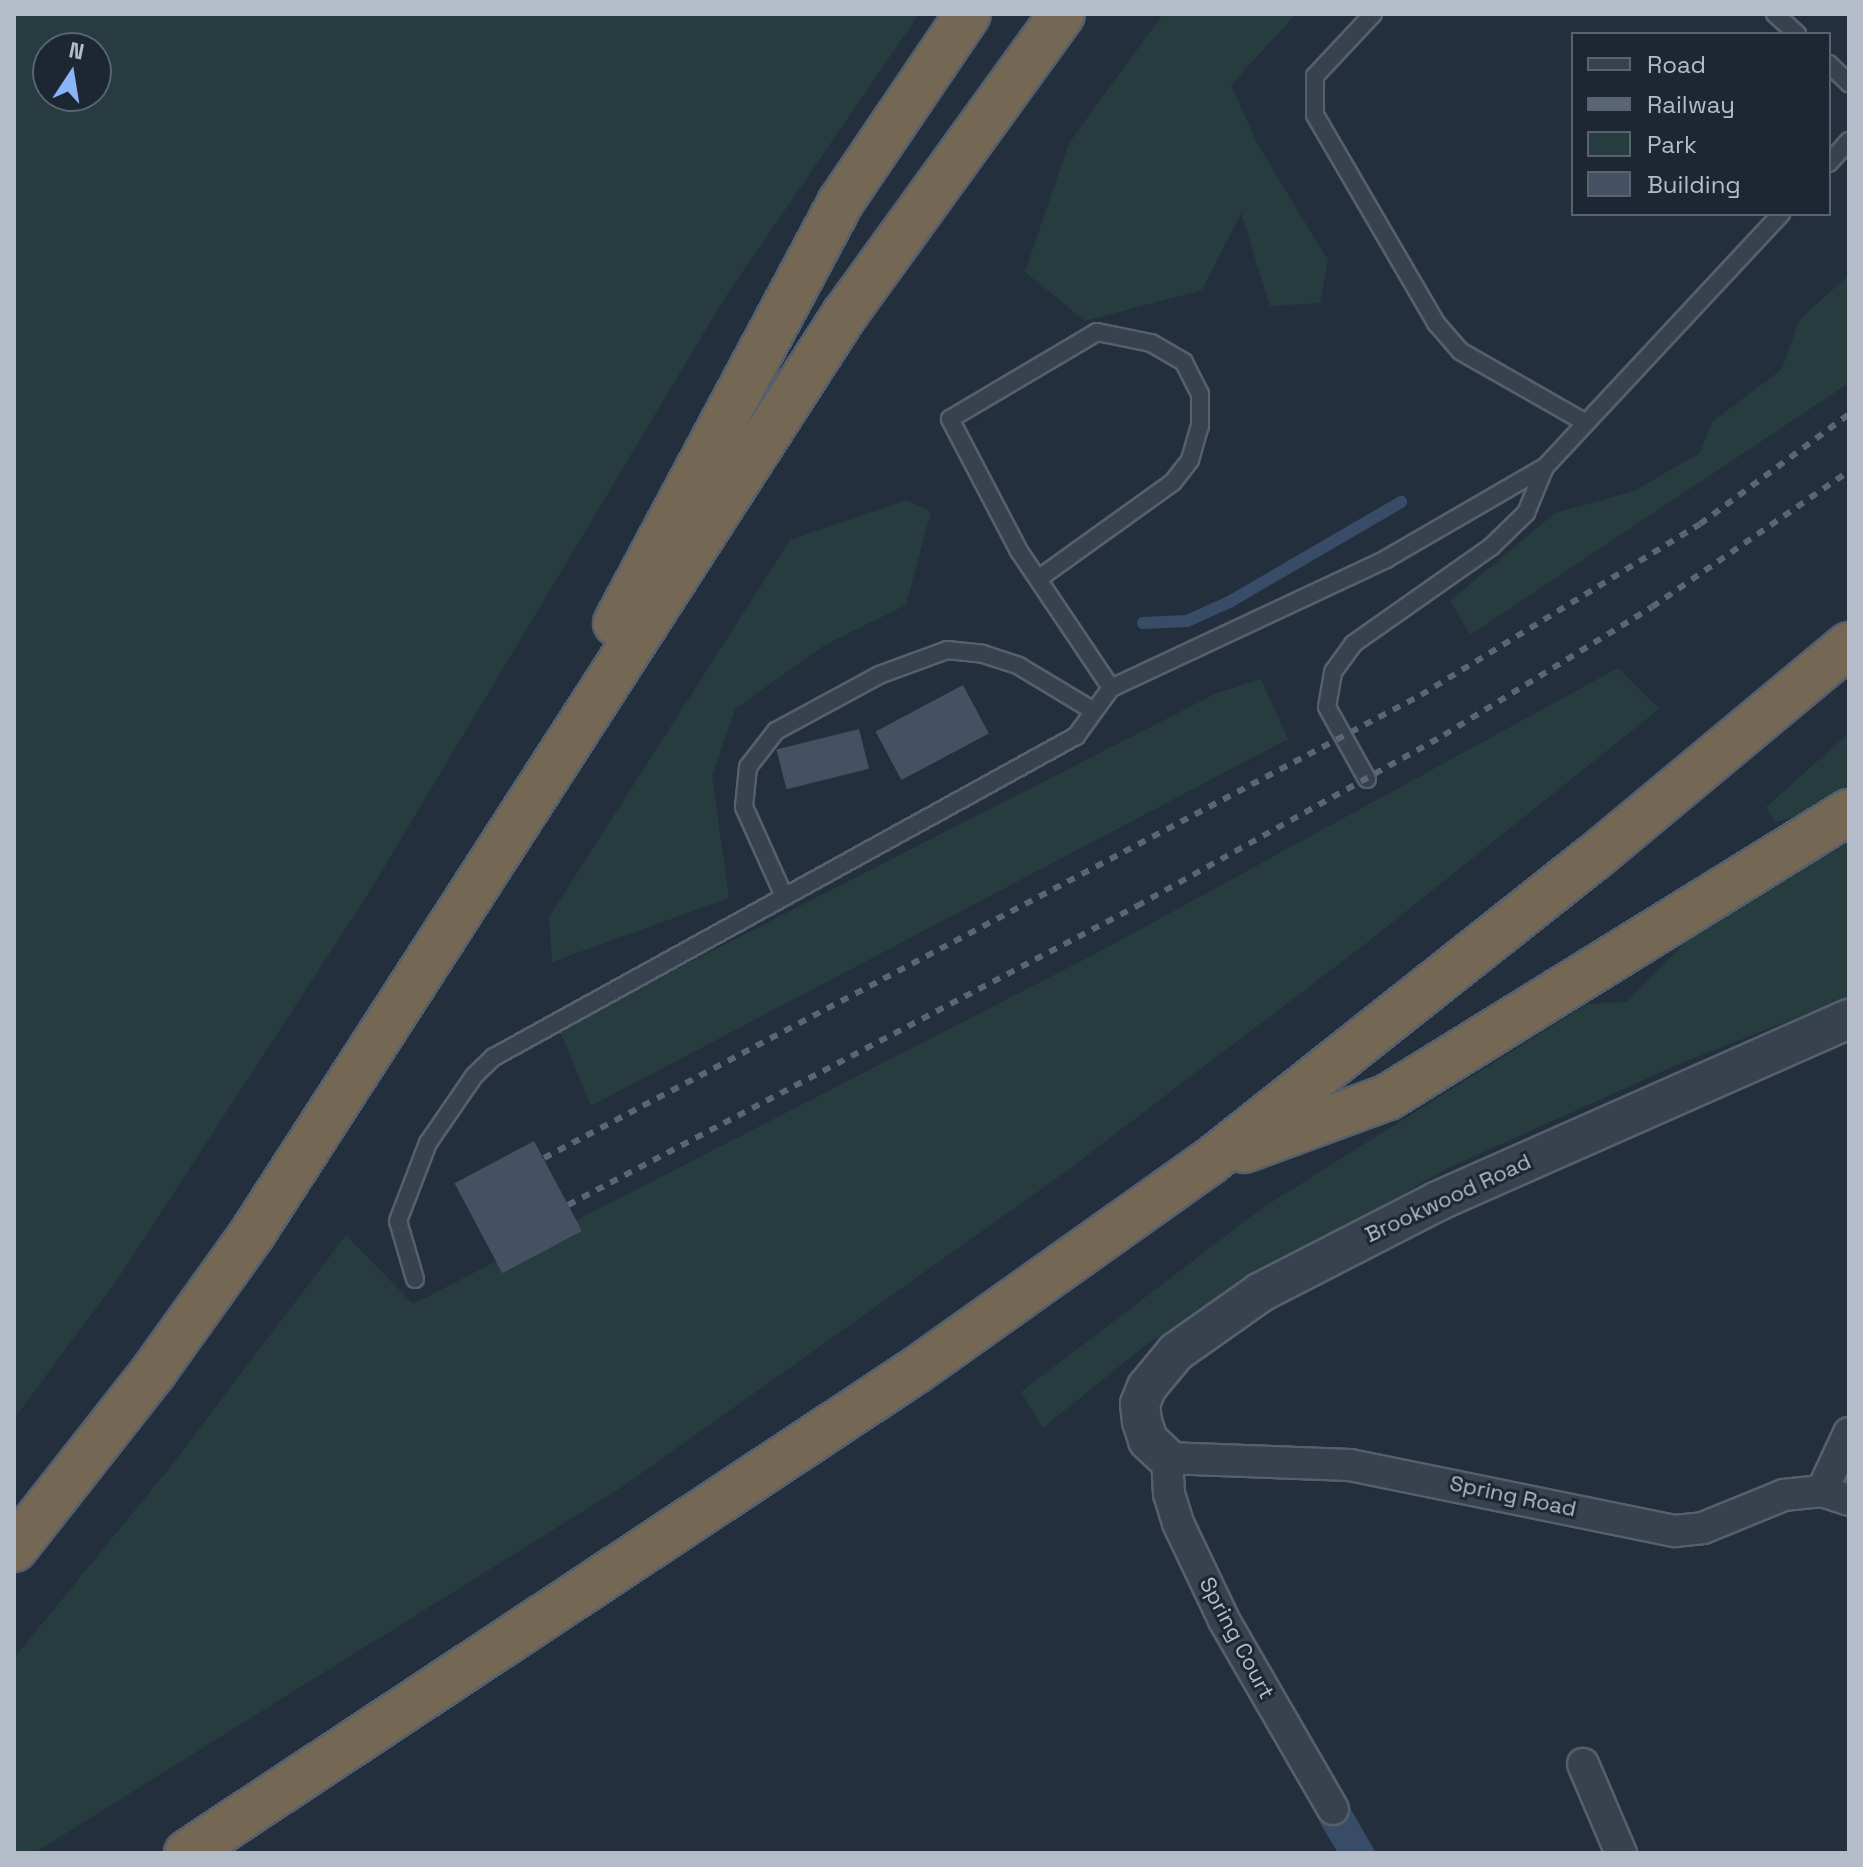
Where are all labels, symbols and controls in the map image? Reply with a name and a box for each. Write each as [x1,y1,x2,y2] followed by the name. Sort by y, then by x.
[32,32,112,112] north arrow
[1571,32,1831,216] legend
[66,35,87,66] text: N
[1647,49,1706,80] text: Road
[1647,89,1735,120] text: Railway
[1647,129,1697,160] text: Park
[1647,169,1741,200] text: Building
[1361,1148,1535,1248] street label: Brookwood Road
[1447,1470,1579,1522] street label: Spring Road
[1194,1573,1280,1703] street label: Spring Court

